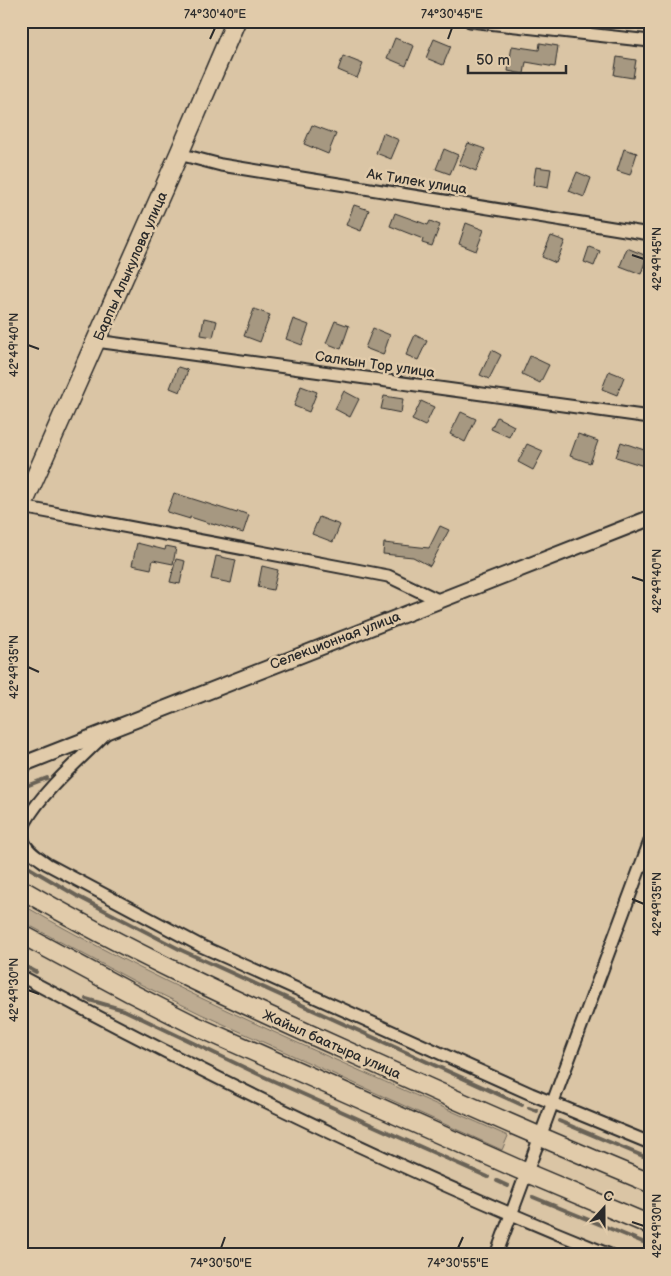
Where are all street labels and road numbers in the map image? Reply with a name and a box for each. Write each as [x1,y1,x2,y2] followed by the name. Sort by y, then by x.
[365,165,469,198] street label: Ак Тилек улица
[90,188,171,343] street label: Барпы Алыкулова улица
[314,348,437,381] street label: Салкын Тор улица
[268,607,403,673] street label: Селекционная улица
[260,1006,404,1083] street label: Жайыл баатыра улица

